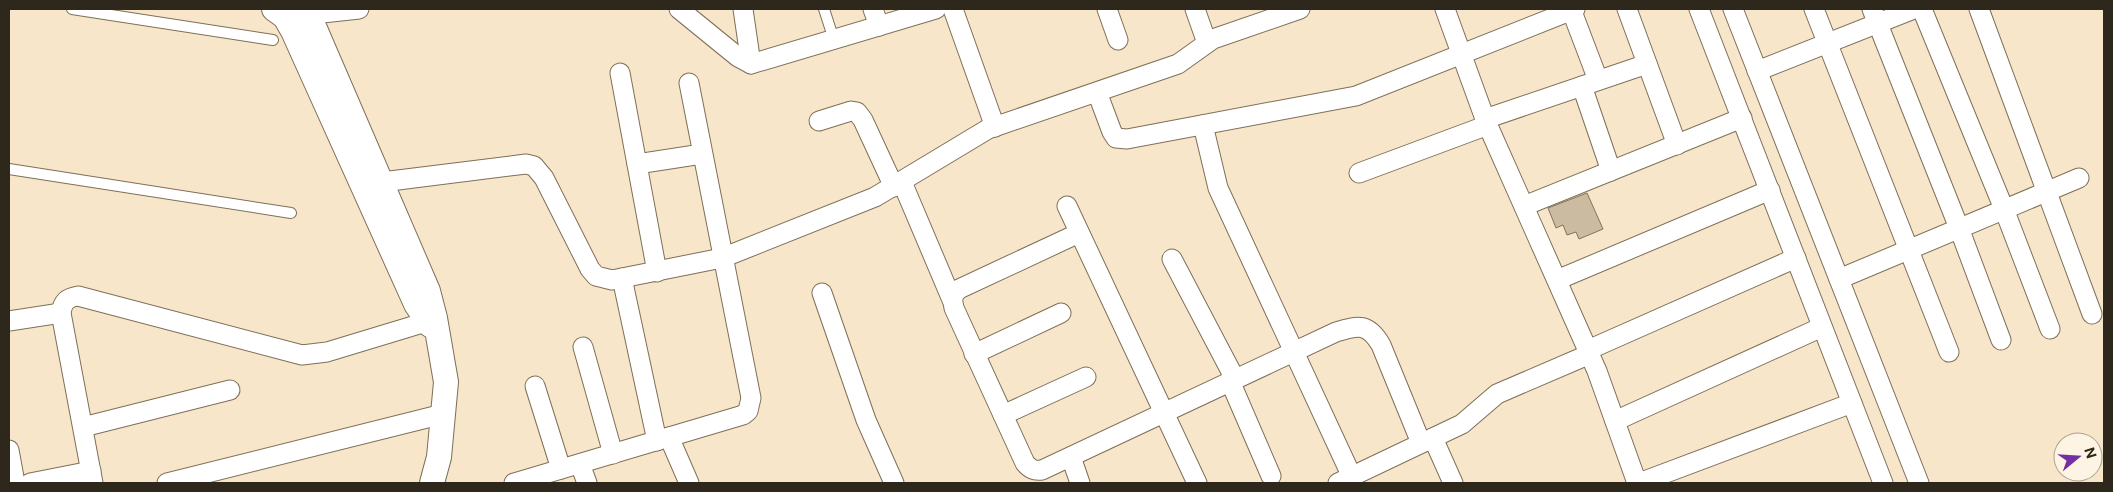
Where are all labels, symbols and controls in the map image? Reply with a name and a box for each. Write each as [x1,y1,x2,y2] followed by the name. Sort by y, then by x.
[2053,432,2103,482] north arrow
[2081,445,2100,461] text: N

